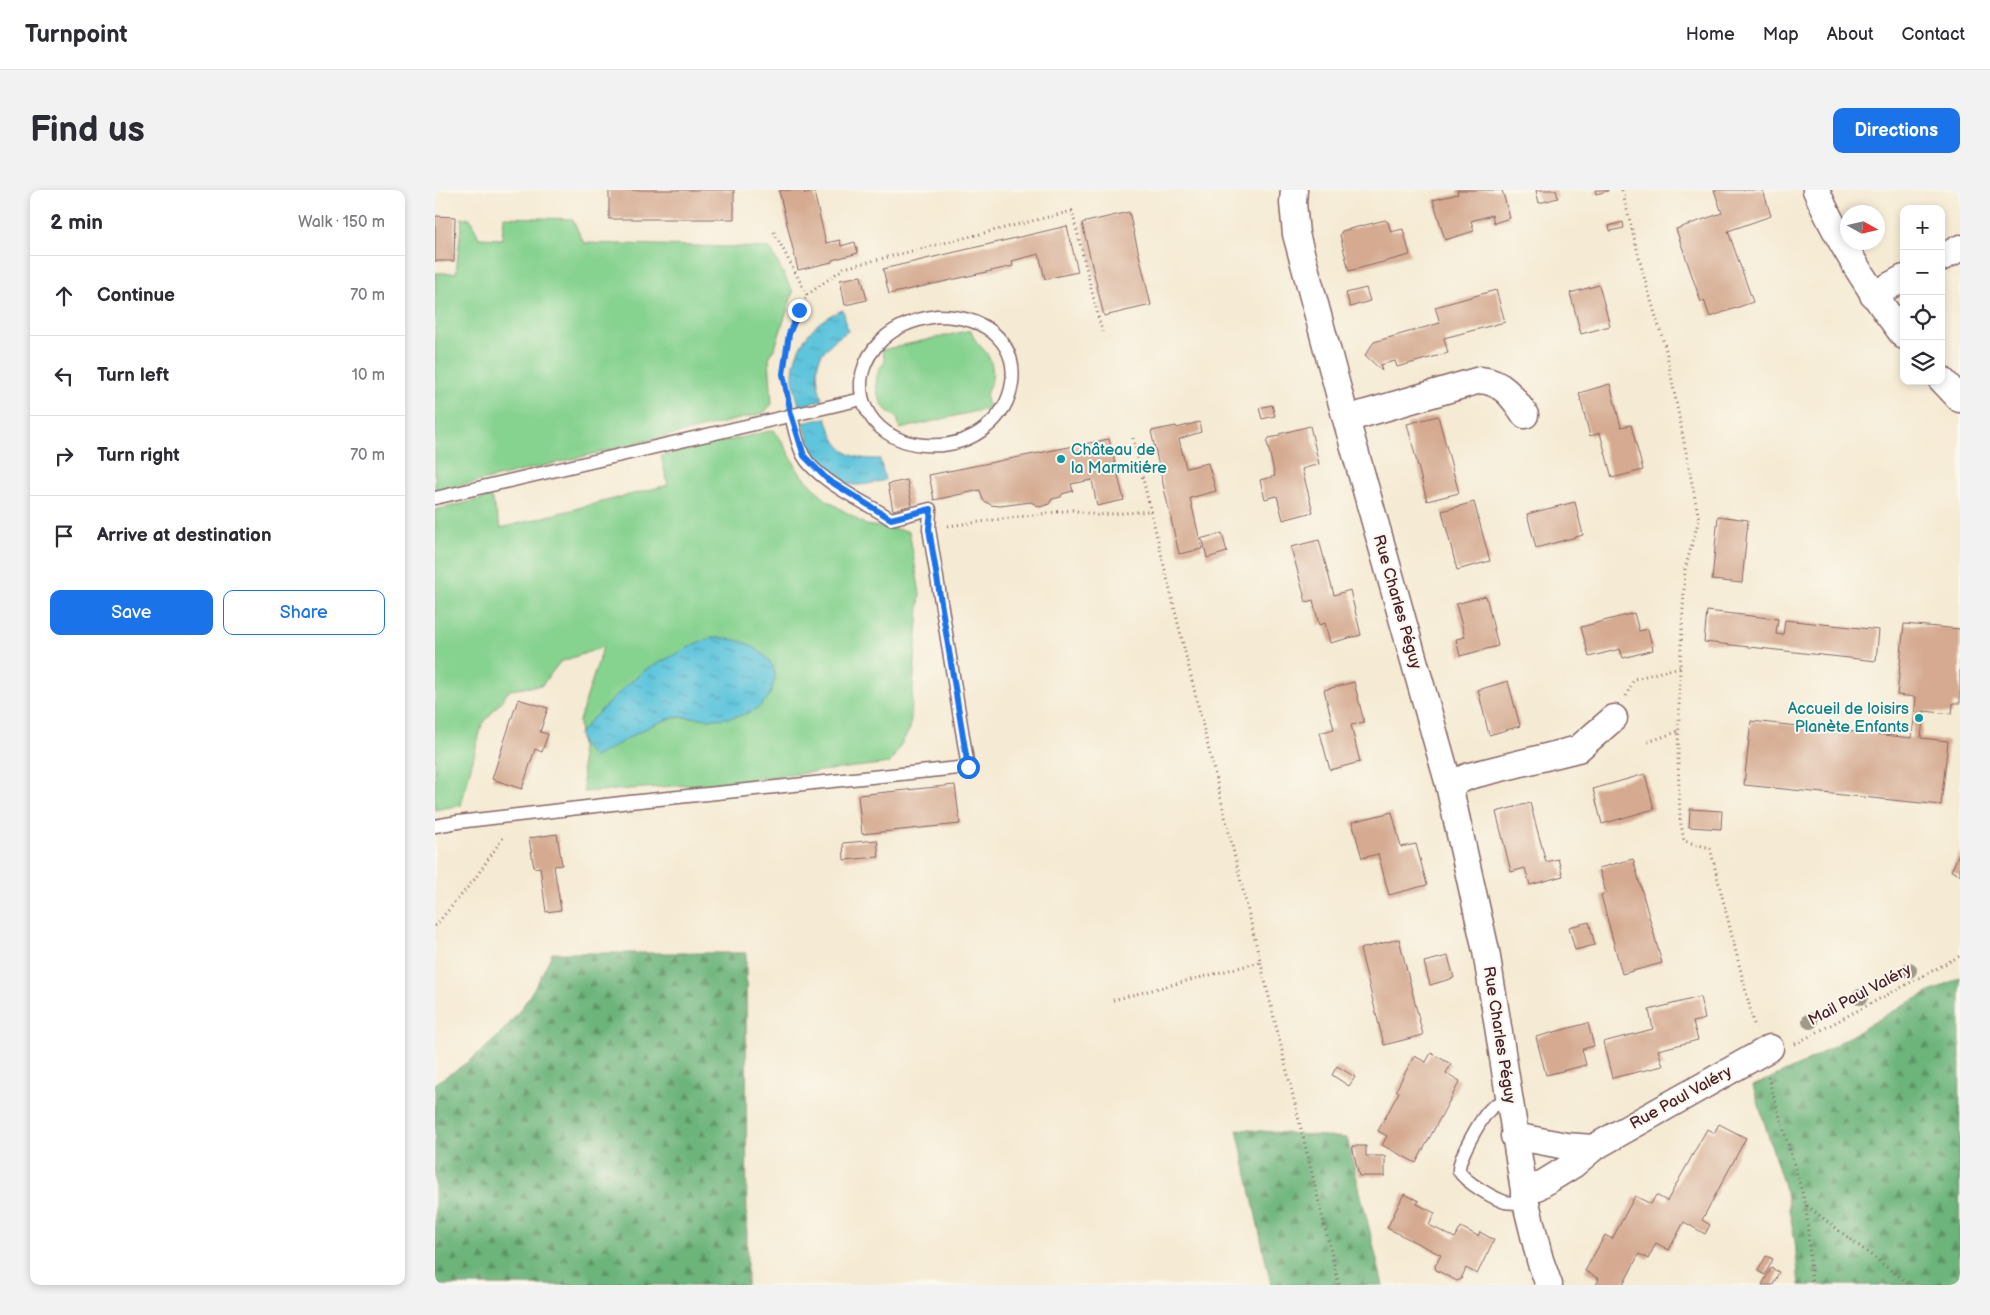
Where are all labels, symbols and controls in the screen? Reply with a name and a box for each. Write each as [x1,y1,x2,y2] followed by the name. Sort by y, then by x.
[25,20,128,49] text: Turnpoint
[1686,24,1735,45] text: Home
[1763,24,1799,45] text: Map
[1827,24,1874,45] text: About
[1902,24,1965,45] text: Contact
[1833,108,1960,153] button: Directions
[30,109,145,152] text: Find us
[1840,205,1885,250] north arrow
[1900,205,1945,385] map controls
[1900,205,1945,250] button: +
[50,210,103,235] text: 2 min
[298,213,385,232] text: Walk · 150 m
[1900,250,1945,295] button: −
[50,282,78,310] icon: ahead
[97,284,175,307] text: Continue
[350,286,385,305] text: 70 m
[1900,295,1945,340] button: locate
[788,299,811,322] route end
[1900,340,1945,385] button: layers
[50,362,78,390] icon: left
[97,364,169,387] text: Turn left
[352,366,385,385] text: 10 m
[1071,441,1167,478] place label: Château de la Marmitiére
[50,442,78,470] icon: right
[97,444,180,467] text: Turn right
[350,446,385,465] text: 70 m
[1055,453,1067,465] marker: Château de la Marmitiére
[50,522,78,550] icon: arrive
[97,524,272,547] text: Arrive at destination
[1369,533,1425,672] street label: Rue Charles Péguy
[50,590,213,635] button: Save
[223,590,385,635] button: Share
[1788,700,1909,737] place label: Accueil de loisirs Planète Enfants
[1913,712,1925,724] marker: Accueil de loisirs Planète Enfants
[957,756,980,779] route start
[1805,960,1915,1030] street label: Mail Paul Valéry
[1479,965,1519,1106] street label: Rue Charles Péguy
[1627,1062,1736,1134] street label: Rue Paul Valéry

